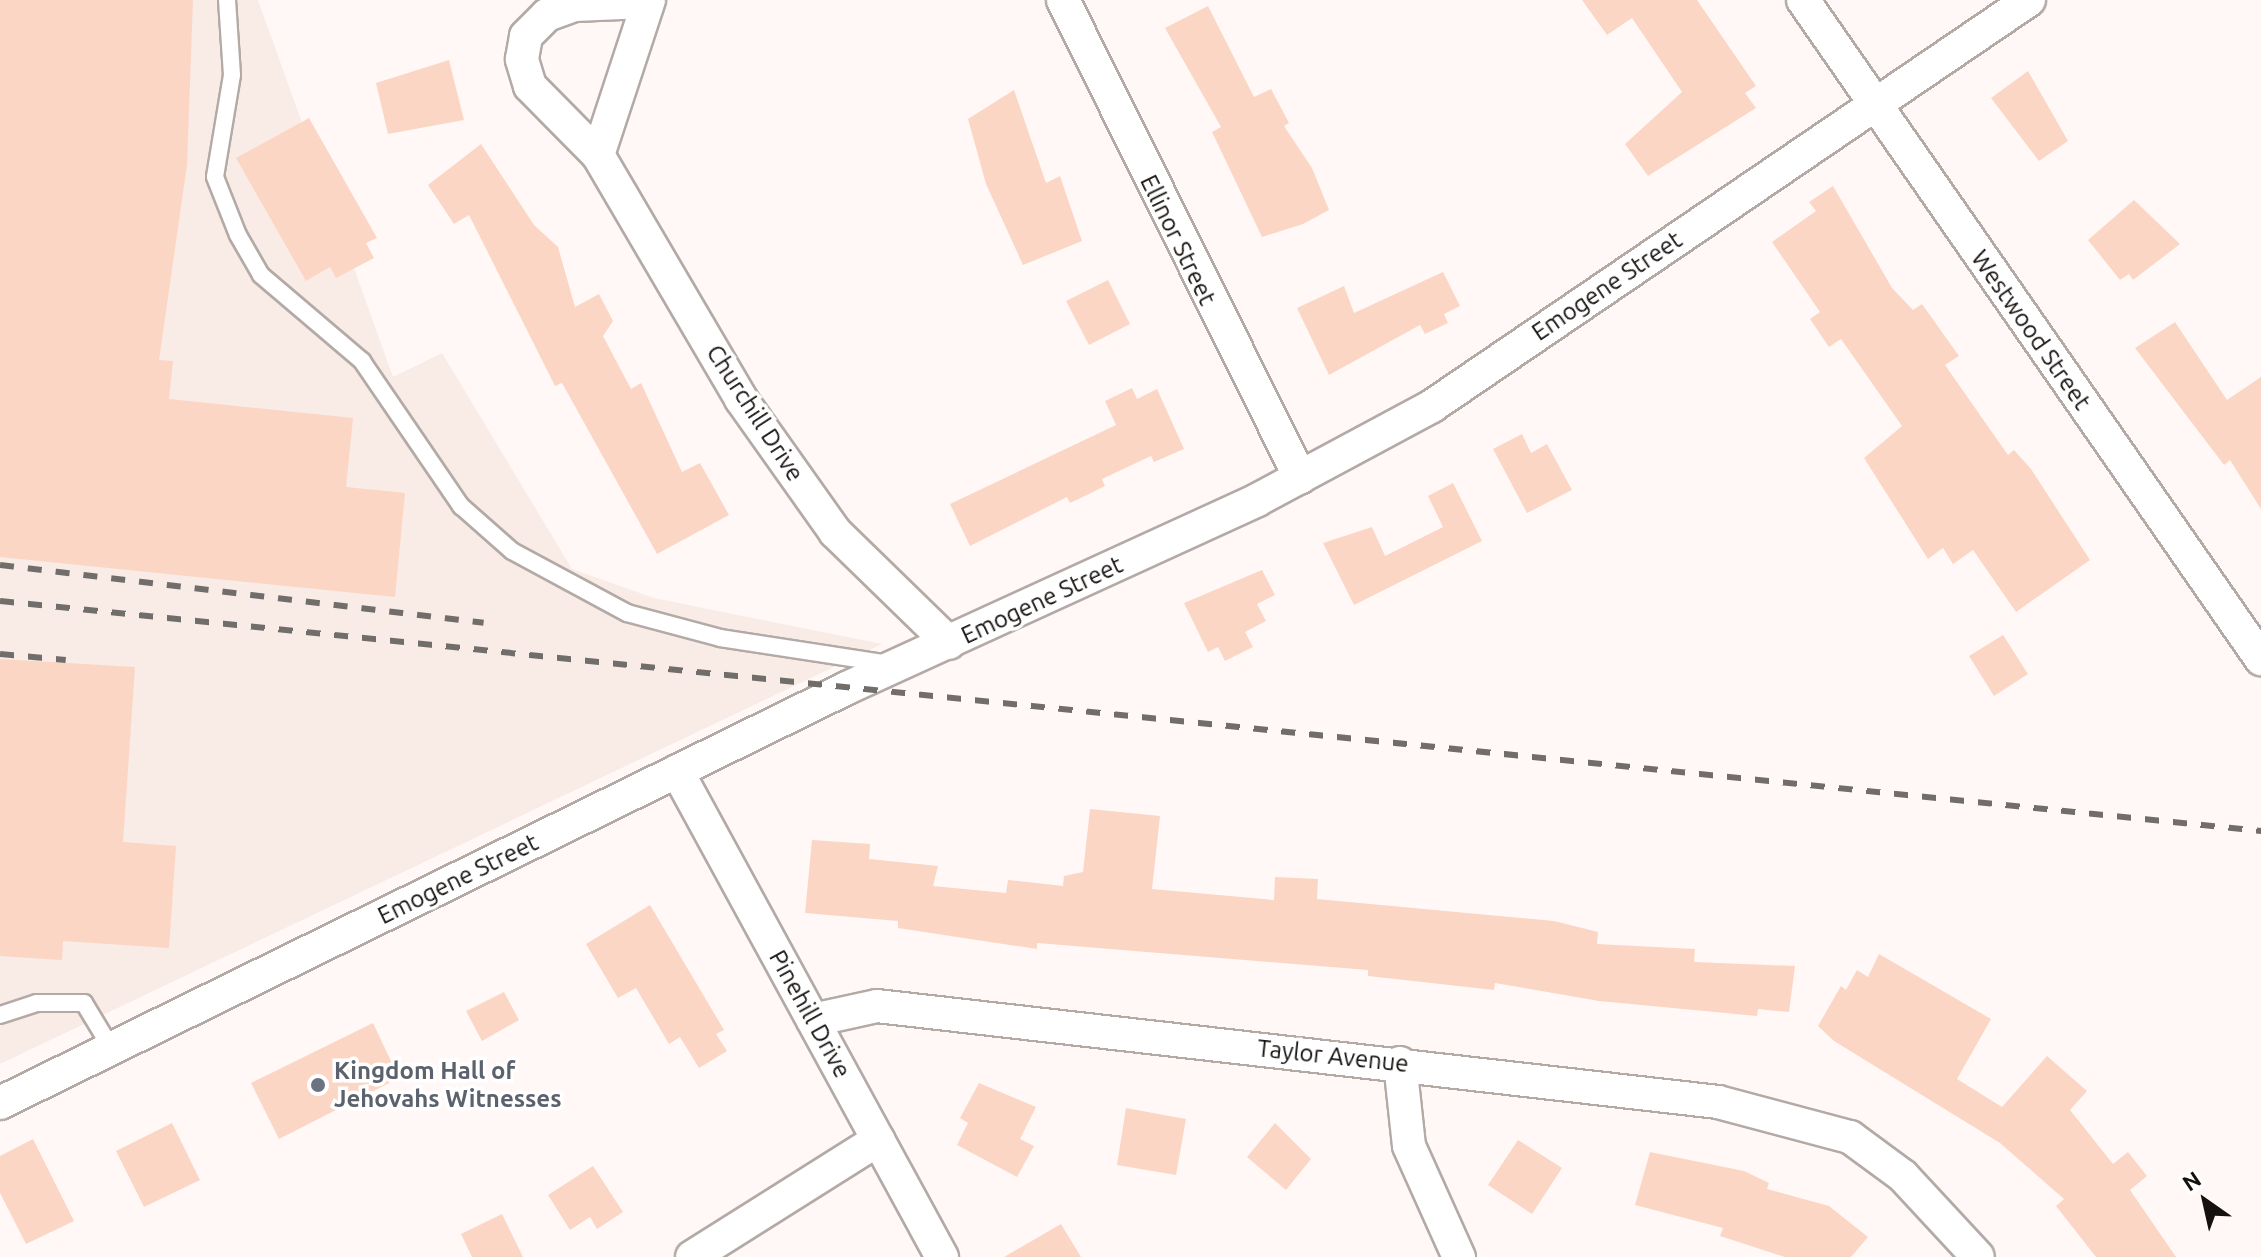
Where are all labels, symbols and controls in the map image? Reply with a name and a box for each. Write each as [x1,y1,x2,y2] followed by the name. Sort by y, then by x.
[1134,170,1222,310] street label: Ellinor Street
[1527,225,1687,347] street label: Emogene Street
[1965,245,2097,415] street label: Westwood Street
[700,339,810,487] street label: Churchill Drive
[957,550,1127,650] street label: Emogene Street
[373,828,543,930] street label: Emogene Street
[763,945,857,1083] street label: Pinehill Drive
[1256,1034,1410,1078] street label: Taylor Avenue
[334,1057,562,1113] place label: Kingdom Hall of Jehovahs Witnesses
[309,1076,327,1094] marker: Kingdom Hall of Jehovahs Witnesses
[2165,1161,2245,1241] north arrow
[2177,1166,2205,1196] text: N

